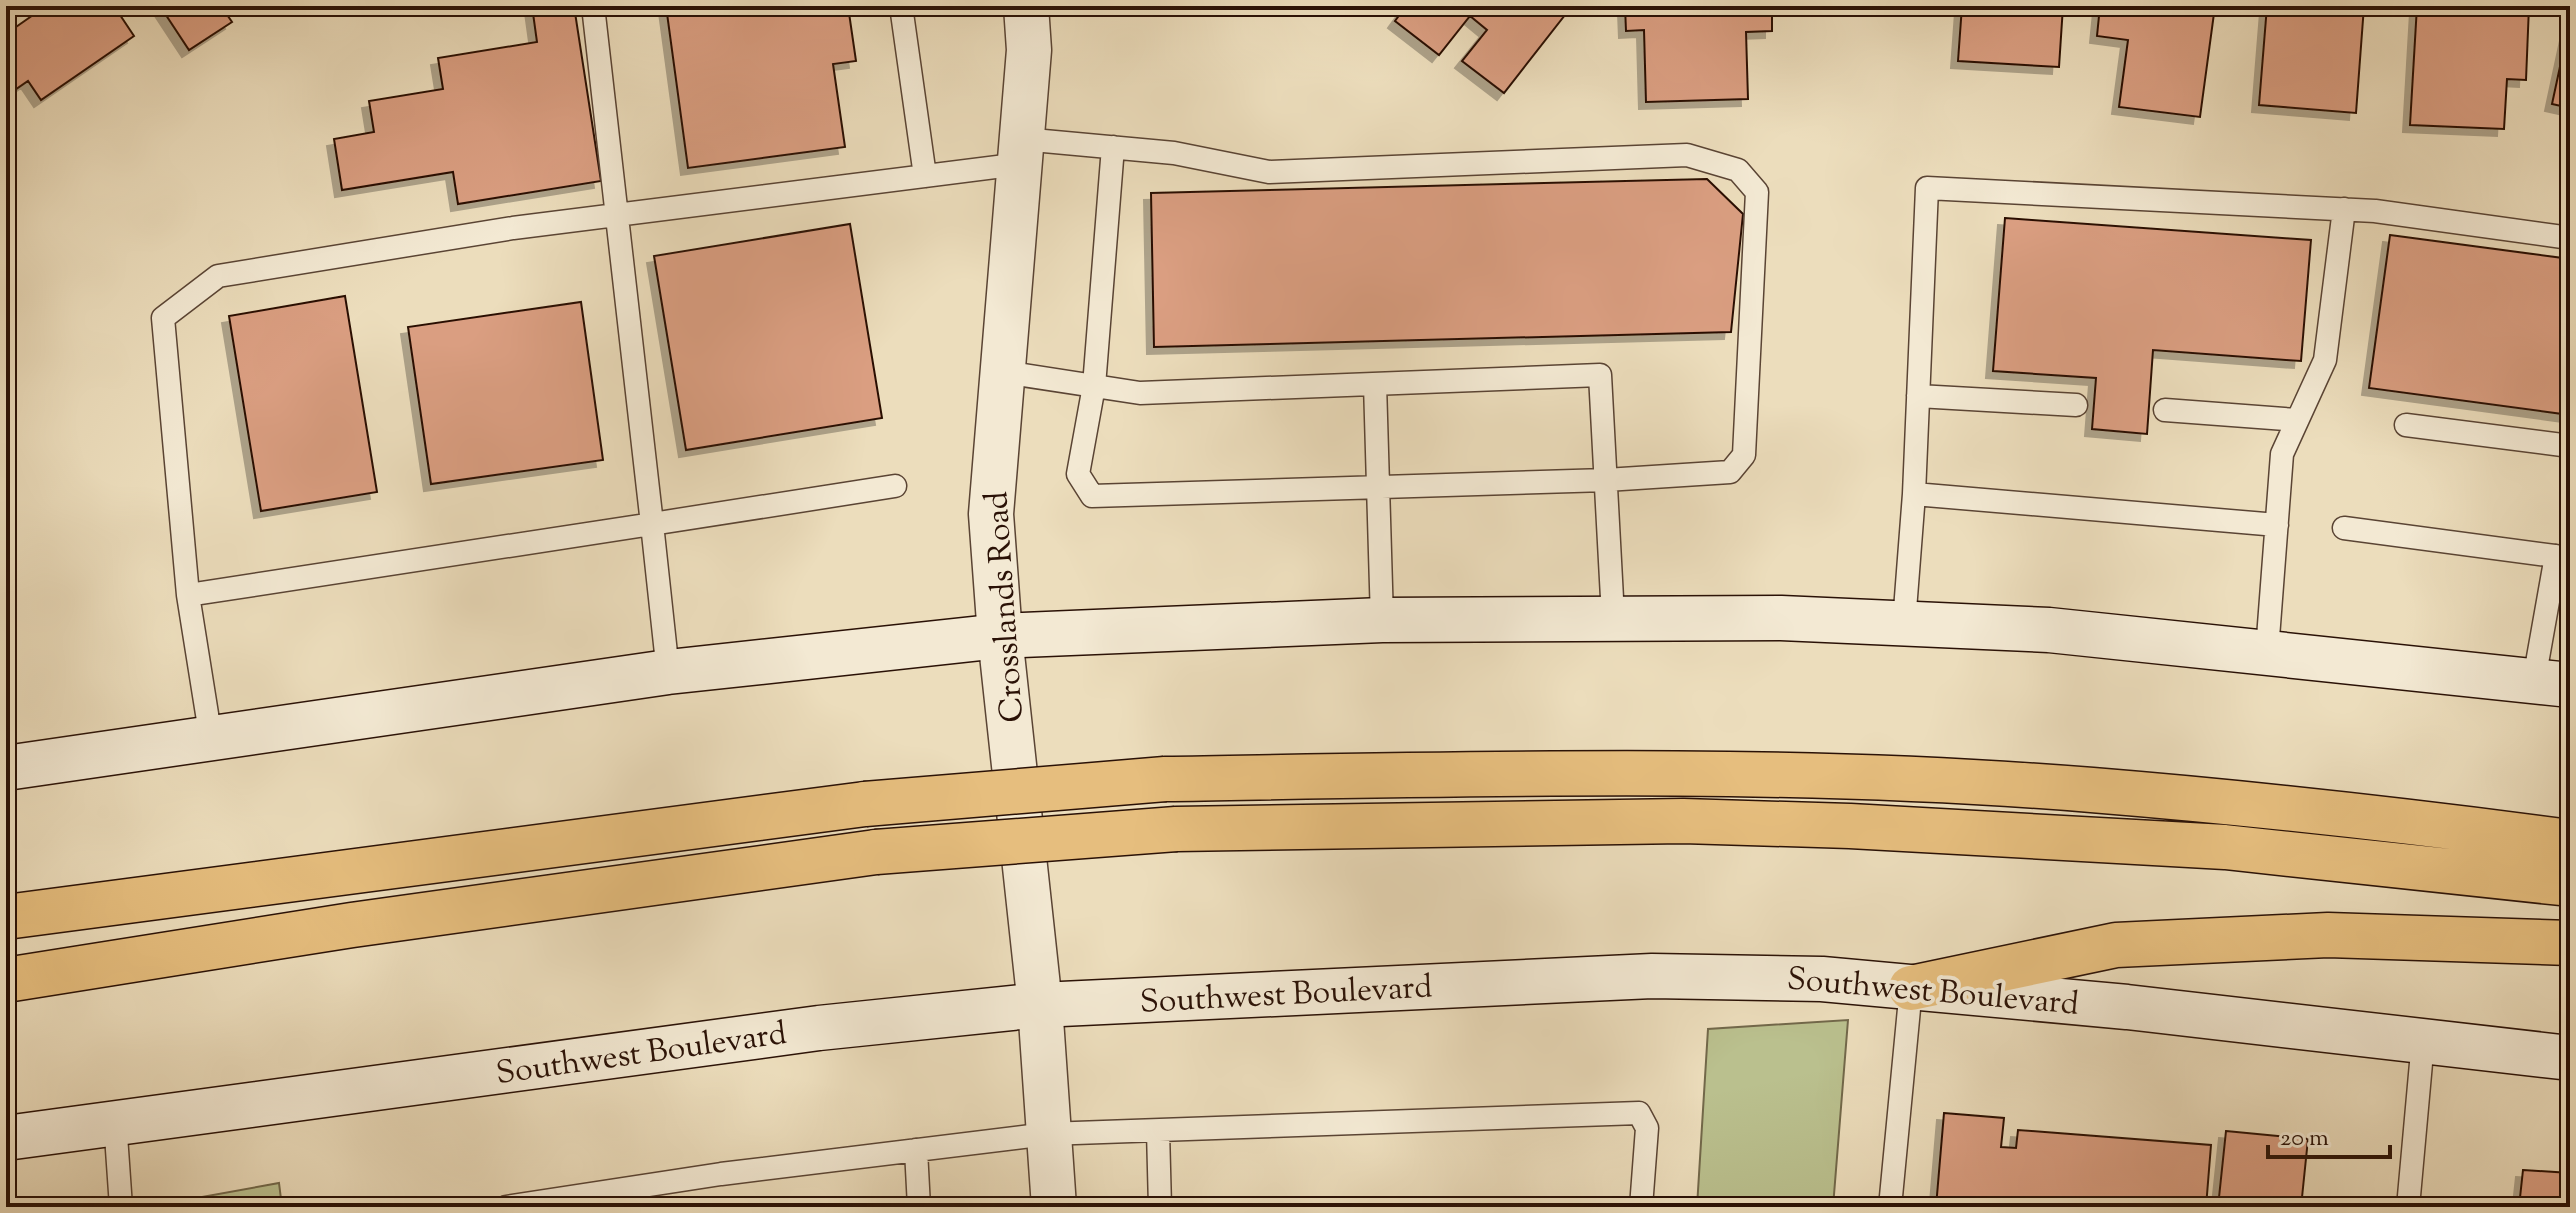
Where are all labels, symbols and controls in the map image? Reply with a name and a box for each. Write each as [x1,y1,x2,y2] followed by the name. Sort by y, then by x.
[975,490,1037,724] street label: Crosslands Road
[1785,957,2081,1029] street label: Southwest Boulevard
[1139,965,1434,1027] street label: Southwest Boulevard
[493,1012,790,1098] street label: Southwest Boulevard
[2268,1109,2390,1159] scale bar
[2280,1122,2329,1156] text: 20 m

